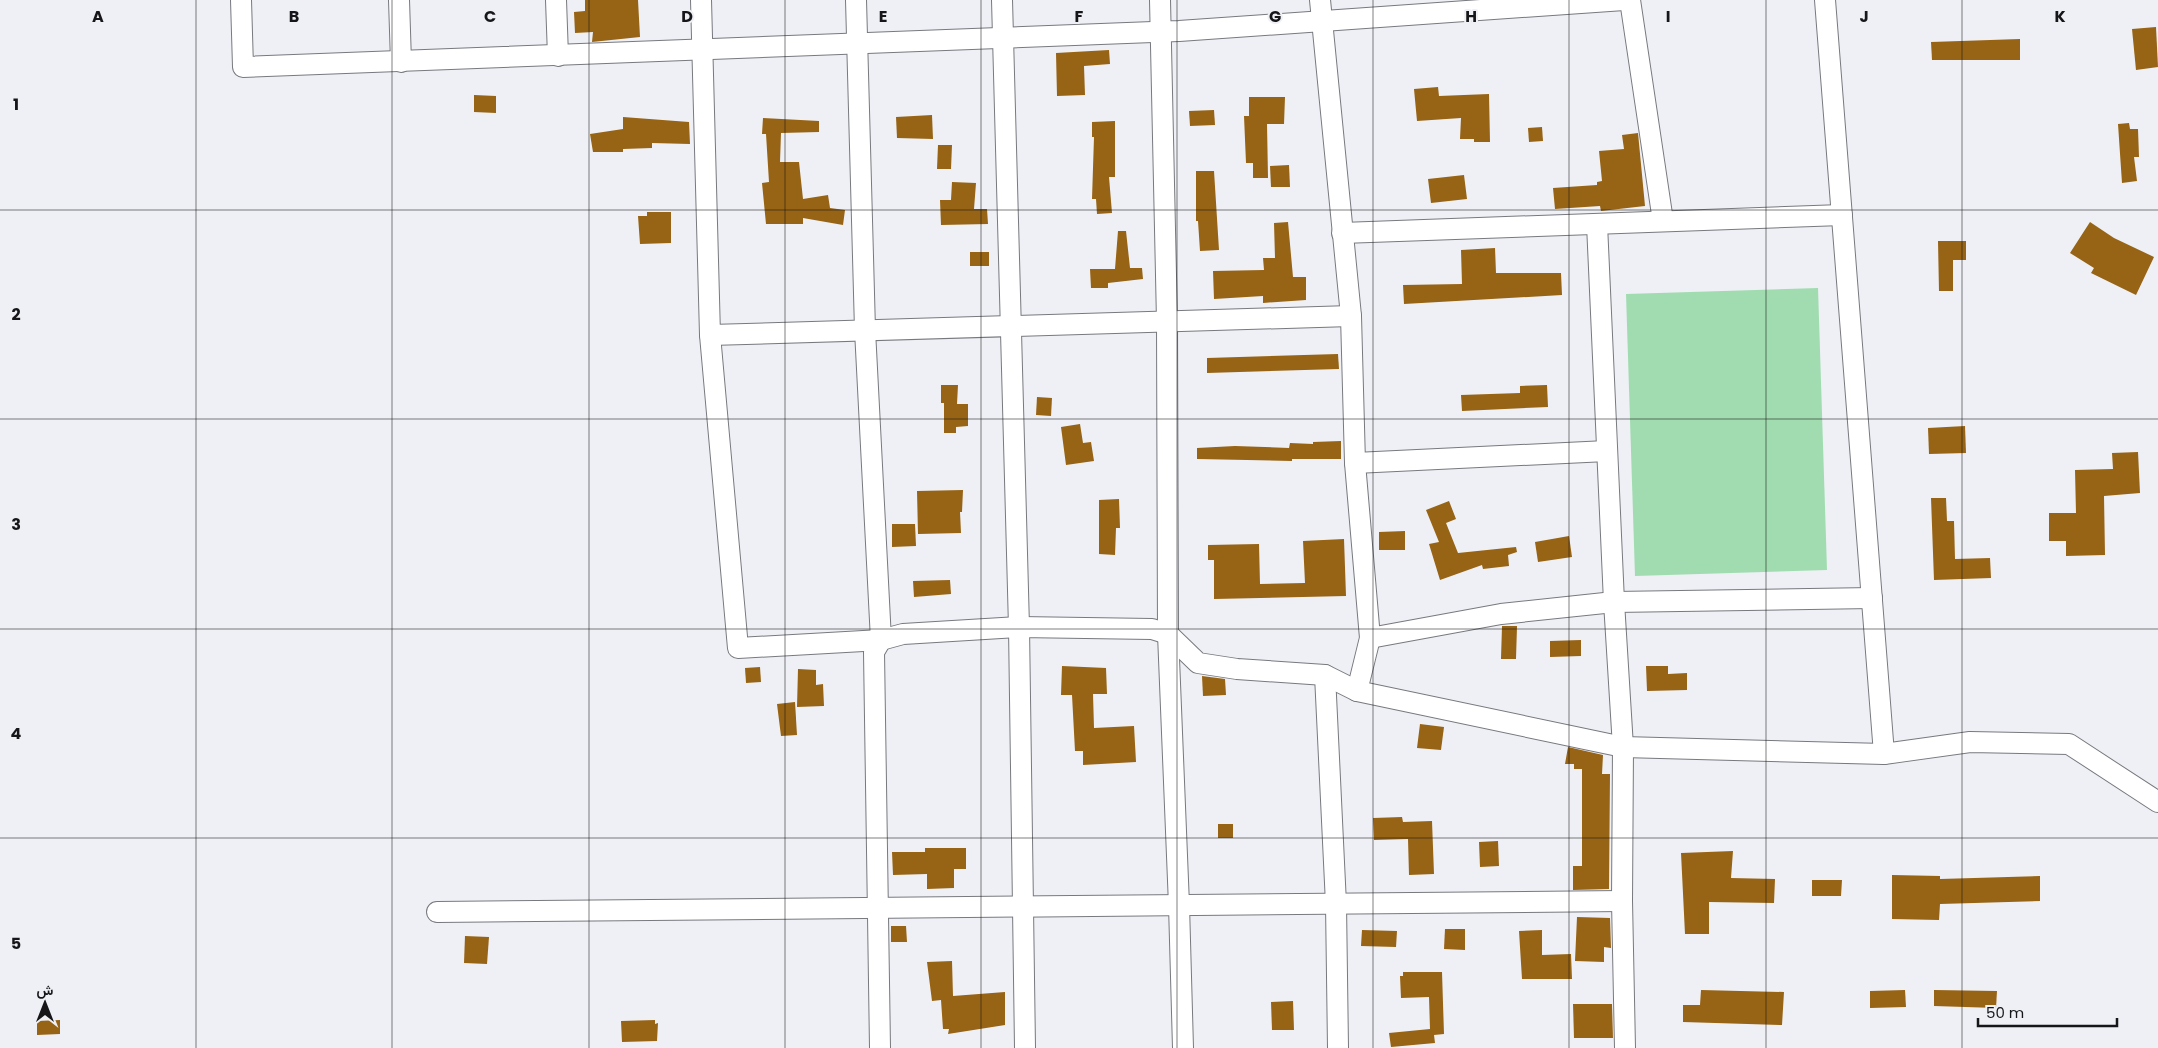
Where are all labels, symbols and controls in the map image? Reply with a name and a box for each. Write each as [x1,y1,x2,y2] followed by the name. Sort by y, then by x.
[92,5,104,28] text: A
[289,5,299,28] text: B
[484,5,496,28] text: C
[681,5,693,28] text: D
[879,5,887,28] text: E
[1075,5,1084,28] text: F
[1269,5,1281,28] text: G
[1465,5,1477,28] text: H
[1666,5,1670,28] text: I
[1859,5,1869,28] text: J
[2054,5,2066,28] text: K
[13,93,19,116] text: 1
[11,303,21,326] text: 2
[11,513,21,536] text: 3
[11,722,22,745] text: 4
[11,932,21,955] text: 5
[20,978,70,1028] north arrow
[37,980,54,1000] text: ش
[1978,996,2117,1028] scale bar
[1986,1002,2024,1023] text: 50 m

